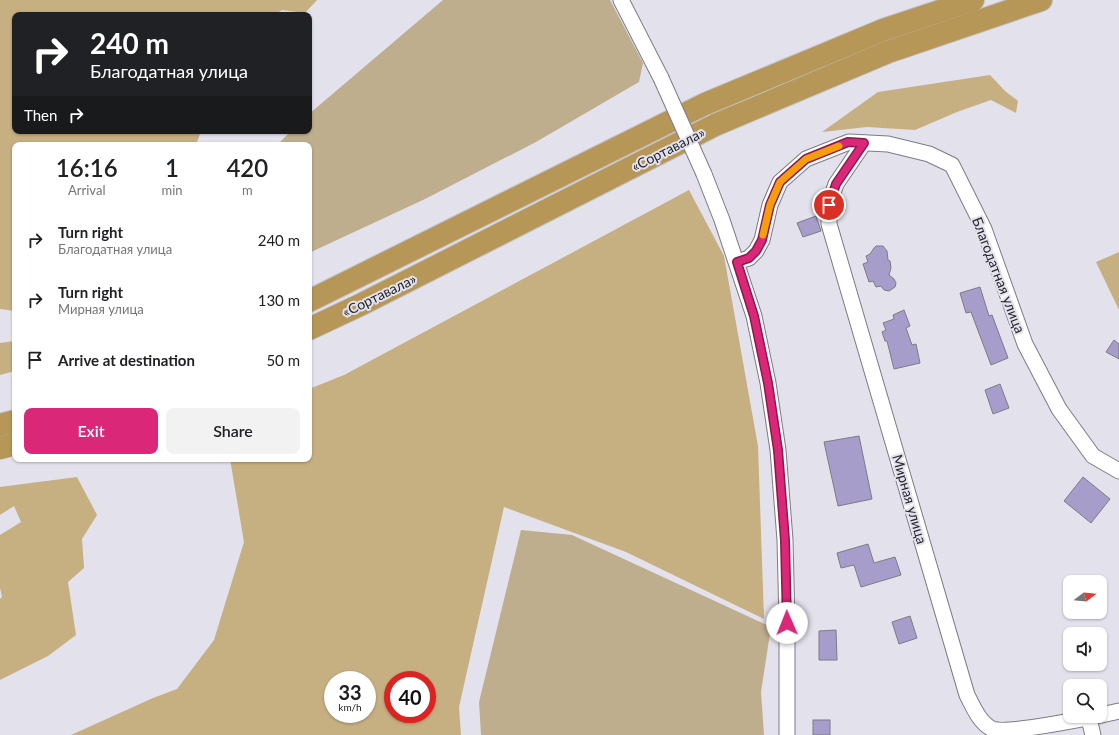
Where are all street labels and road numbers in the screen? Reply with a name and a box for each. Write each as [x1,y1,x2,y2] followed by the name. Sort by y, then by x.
[629,123,707,175] street label: «Сортавала»
[969,215,1029,335] street label: Благодатная улица
[339,270,419,320] street label: «Сортавала»
[889,452,931,546] street label: Мирная улица

